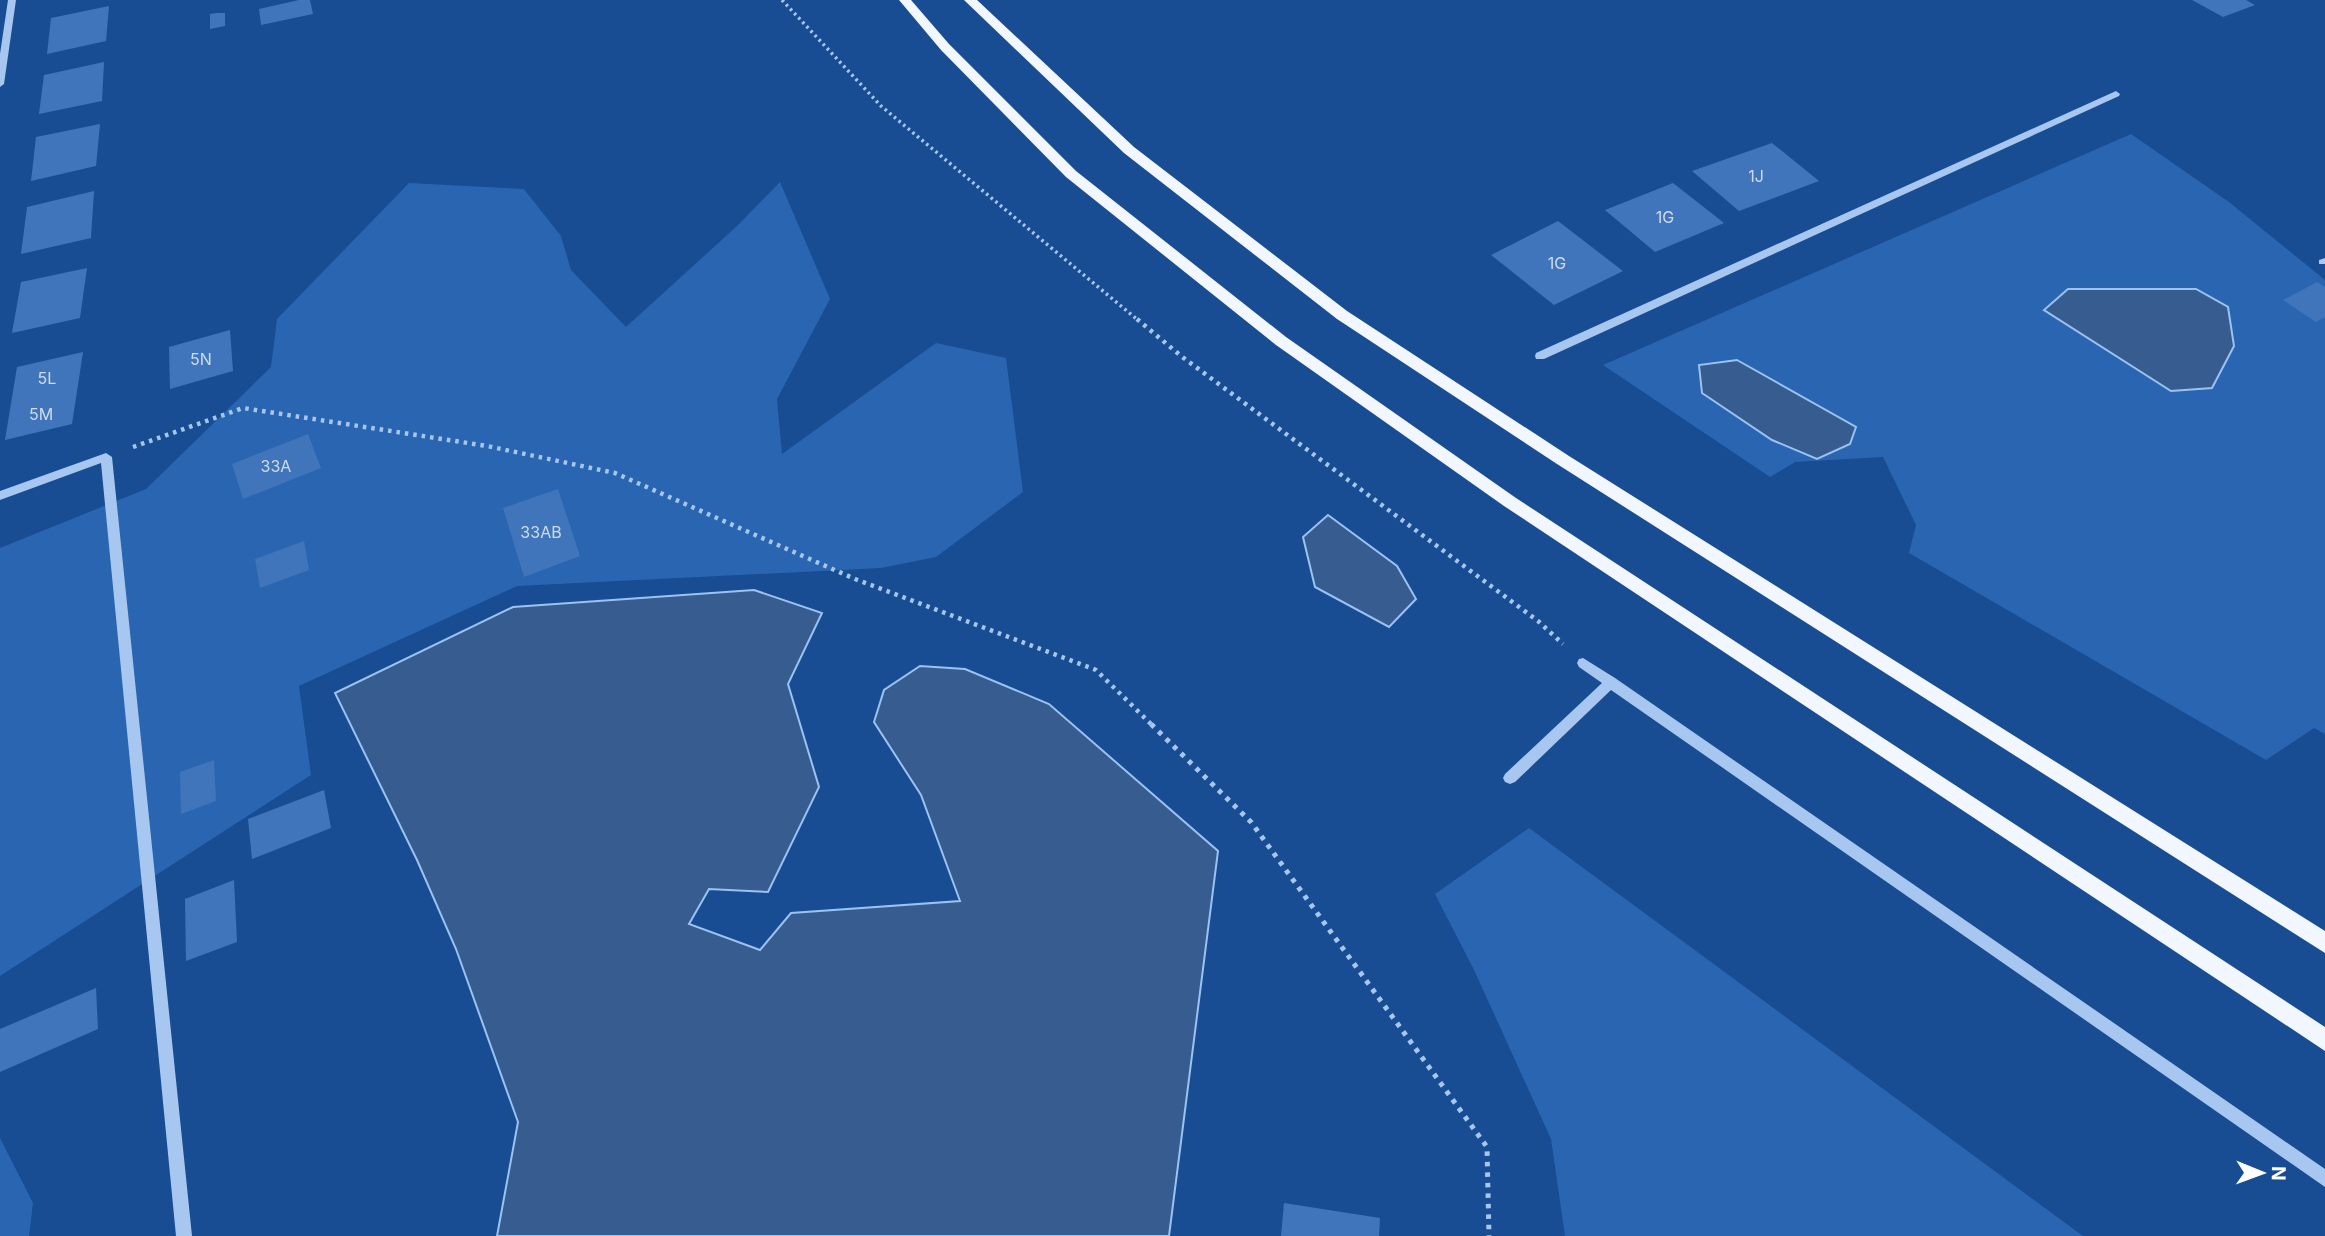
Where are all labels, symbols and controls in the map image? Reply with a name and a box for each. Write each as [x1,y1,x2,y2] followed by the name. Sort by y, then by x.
[1748,166,1764,186] house number: 1J
[1656,207,1674,227] house number: 1G
[1548,253,1566,273] house number: 1G
[190,349,212,369] house number: 5N
[38,368,56,388] house number: 5L
[29,404,53,424] house number: 5M
[261,456,291,476] house number: 33A
[520,522,562,542] house number: 33AB
[2227,1138,2297,1208] north arrow
[2267,1166,2290,1181] text: N

